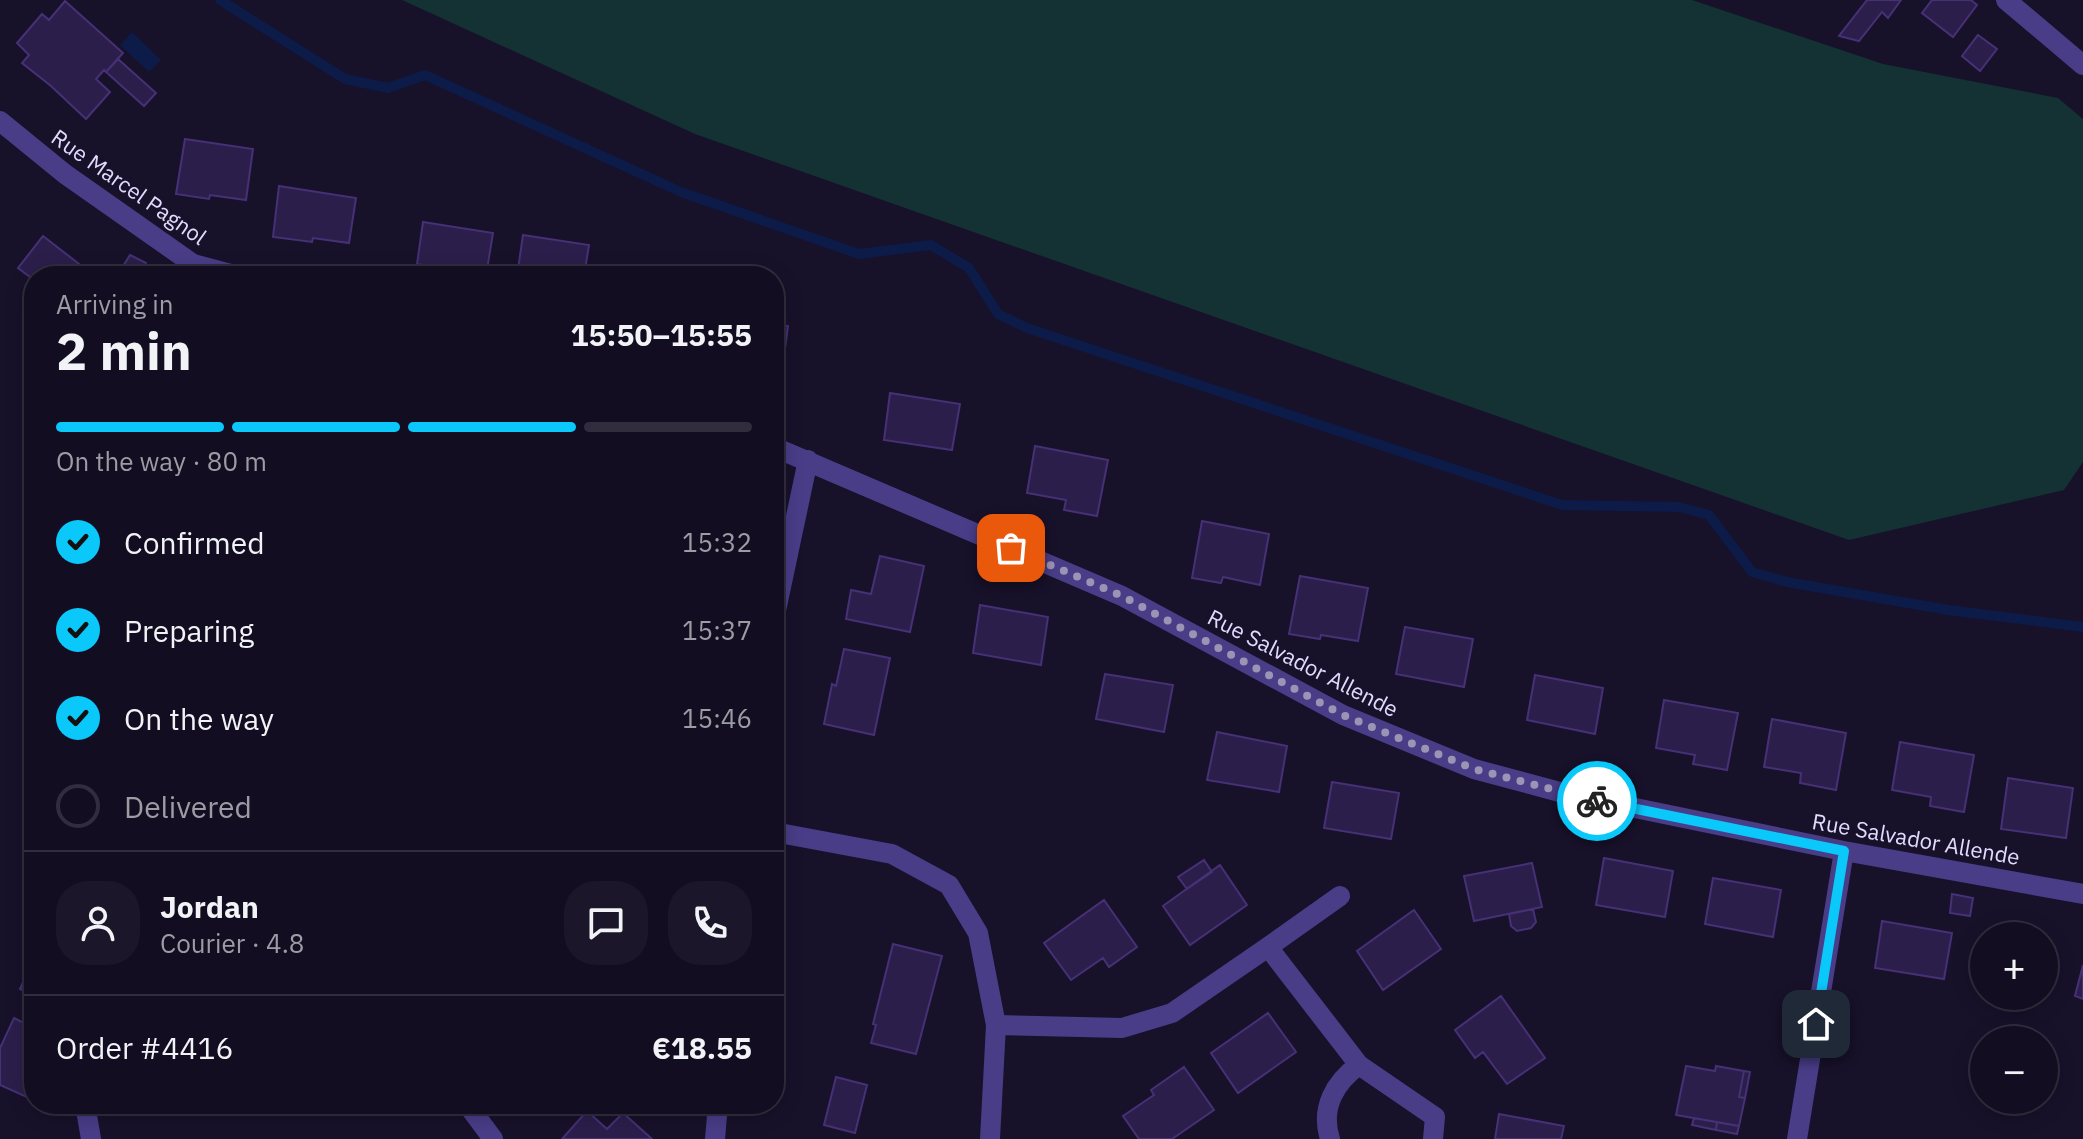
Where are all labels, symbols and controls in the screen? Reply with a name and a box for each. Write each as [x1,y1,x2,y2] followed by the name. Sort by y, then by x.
[46,122,213,251] street label: Rue Marcel Pagnol
[56,287,173,321] text: Arriving in
[571,315,752,354] text: 15:50–15:55
[56,317,192,384] text: 2 min
[56,444,267,478] text: On the way · 80 m
[977,514,1045,582] pin
[56,520,100,564] icon: check
[124,523,265,562] text: Confirmed
[682,525,752,559] text: 15:32
[989,526,1033,570] icon: bag
[1203,602,1403,723] street label: Rue Salvador Allende
[56,608,100,652] icon: check
[124,611,254,650] text: Preparing
[682,613,752,647] text: 15:37
[56,696,100,740] icon: check
[124,699,274,738] text: On the way
[682,701,752,735] text: 15:46
[1557,761,1637,841] courier
[1575,779,1619,823] icon: bike
[124,787,252,826] text: Delivered
[1810,806,2022,871] street label: Rue Salvador Allende
[56,881,140,965] button: person
[564,881,648,965] button: chat
[668,881,752,965] button: phone
[160,887,259,926] text: Jordan
[1970,922,2058,1114] map controls
[1970,922,2058,1010] button: +
[160,926,304,960] text: Courier · 4.8
[1782,990,1850,1058] pin
[1794,1002,1838,1046] icon: home
[1970,1026,2058,1114] button: −
[56,1028,233,1067] text: Order #4416
[652,1028,752,1067] text: €18.55

